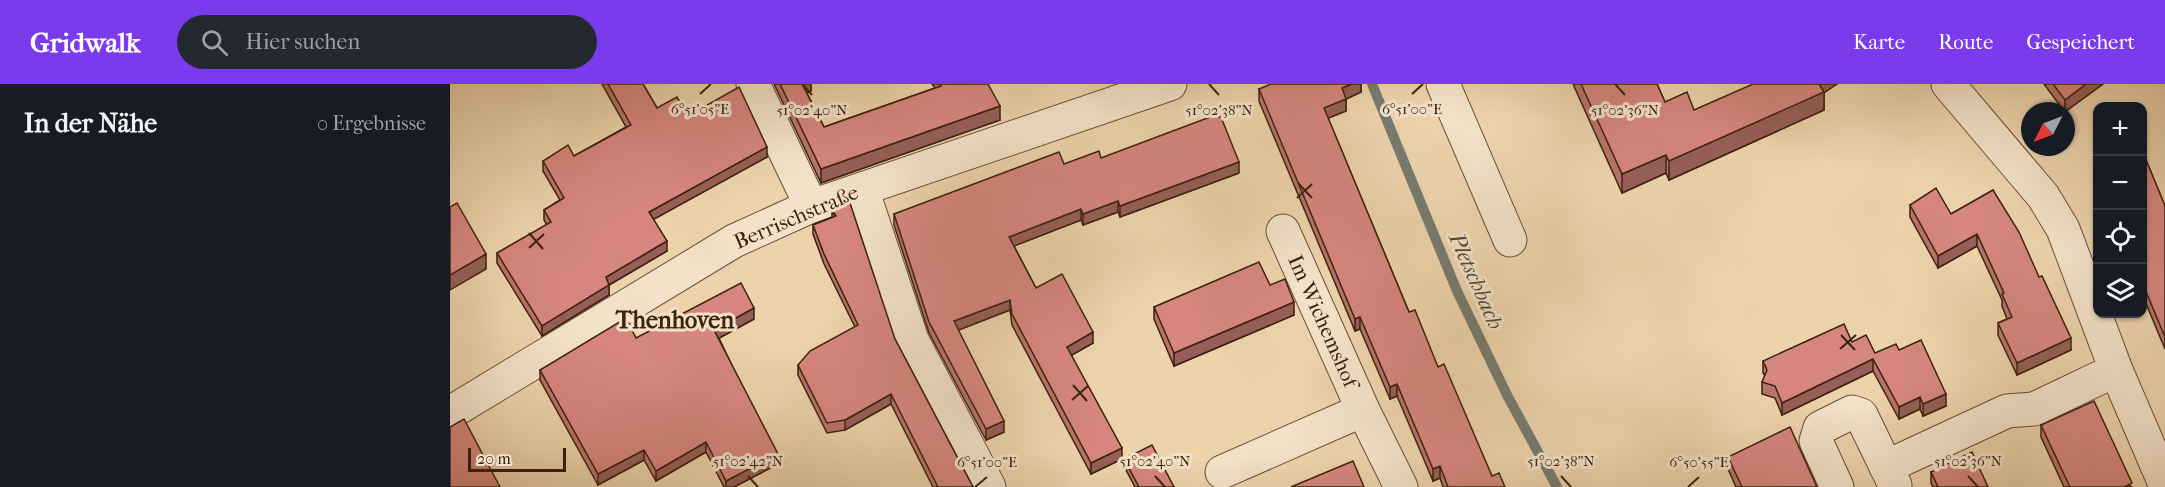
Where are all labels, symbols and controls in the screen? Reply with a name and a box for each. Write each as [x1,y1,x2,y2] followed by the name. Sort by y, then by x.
[177,15,597,69] search box
[30,26,141,59] text: Gridwalk
[198,26,231,59] icon: search
[246,29,360,55] text: Hier suchen
[1853,30,1905,54] text: Karte
[1938,30,1993,54] text: Route
[2026,30,2135,54] text: Gespeichert
[671,100,729,118] text: 6°51'05"E
[1382,100,1442,118] text: 6°51'00"E
[777,101,848,119] text: 51°02'40"N
[1185,101,1253,119] text: 51°02'38"N
[1591,101,1660,119] text: 51°02'36"N
[2021,102,2075,156] north arrow
[2093,102,2147,318] map controls
[2093,102,2147,156] button: +
[24,108,157,139] text: In der Nähe
[317,112,426,135] text: 0 Ergebnisse
[2093,156,2147,210] button: −
[730,180,862,254] street label: Berrischstraße
[2093,210,2147,264] button: locate
[1443,228,1509,333] water label: Pletschbach
[1283,251,1365,395] street label: Im Wichemshof
[2093,264,2147,318] button: layers
[615,306,735,334] district label: Thenhoven
[468,445,566,472] scale bar
[477,449,511,468] text: 20 m
[713,452,784,470] text: 51°02'42"N
[1120,452,1191,470] text: 51°02'40"N
[1527,452,1595,470] text: 51°02'38"N
[1934,452,2003,470] text: 51°02'36"N
[957,453,1017,471] text: 6°51'00"E
[1669,453,1729,471] text: 6°50'55"E

